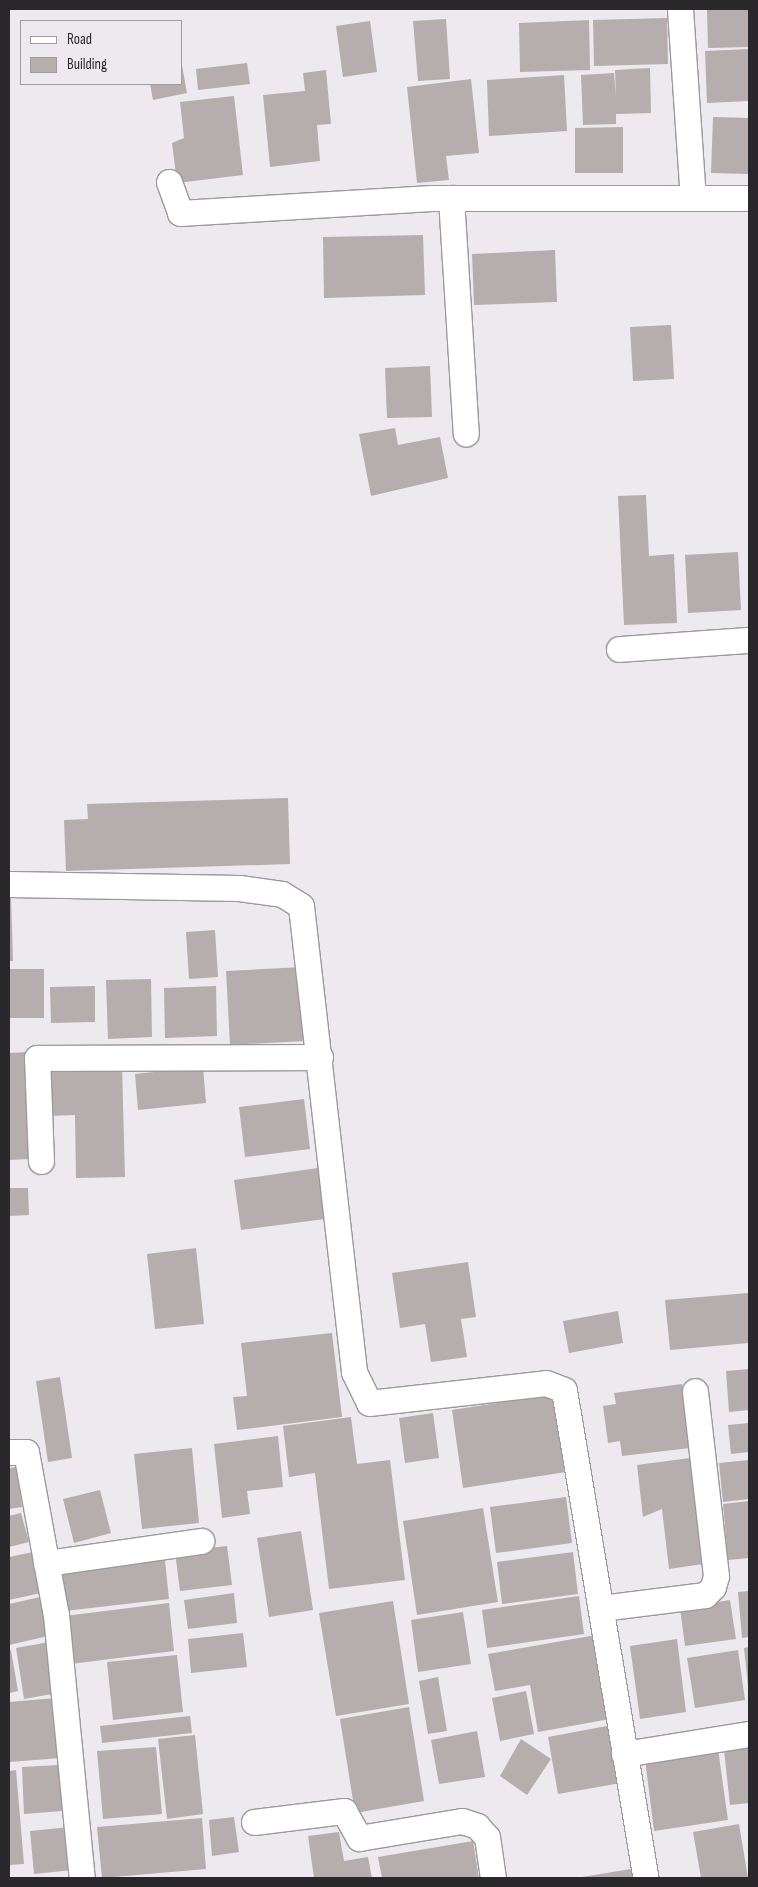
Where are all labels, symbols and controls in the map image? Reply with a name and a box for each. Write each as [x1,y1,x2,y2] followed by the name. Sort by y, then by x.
[20,20,182,85] legend
[67,30,92,49] text: Road
[67,55,107,74] text: Building

